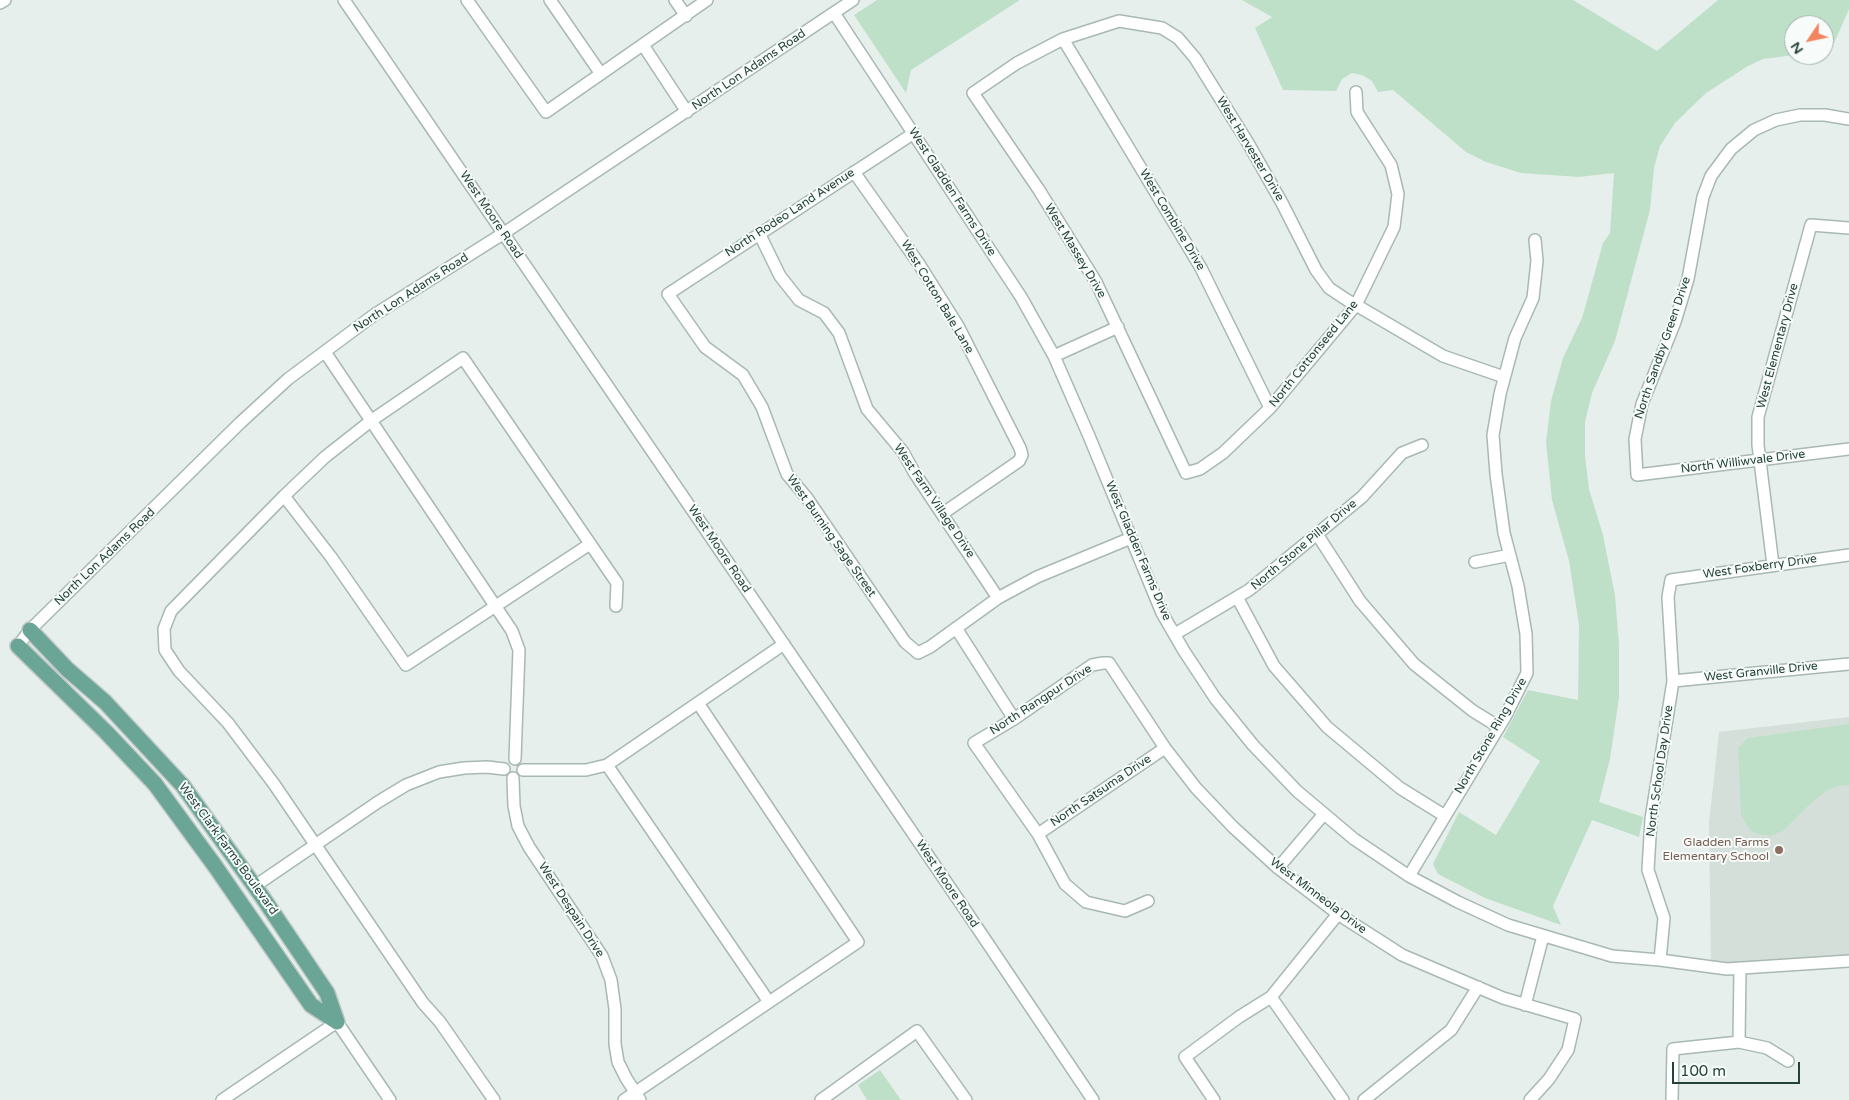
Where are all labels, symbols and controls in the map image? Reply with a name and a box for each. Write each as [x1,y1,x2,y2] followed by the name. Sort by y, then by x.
[1784,15,1834,65] north arrow
[689,27,809,113] street label: North Lon Adams Road
[1787,39,1807,58] text: N
[1213,94,1287,204] street label: West Harvester Drive
[905,125,999,259] street label: West Gladden Farms Drive
[723,166,857,260] street label: North Rodeo Land Avenue
[1136,167,1208,273] street label: West Combine Drive
[456,169,526,261] street label: West Moore Road
[1041,201,1109,301] street label: West Massey Drive
[897,238,977,356] street label: West Cotton Bale Lane
[351,250,471,336] street label: North Lon Adams Road
[1632,275,1694,421] street label: North Sandby Green Drive
[1754,282,1802,410] street label: West Elementary Drive
[1266,298,1362,410] street label: North Cottonseed Lane
[890,441,978,561] street label: West Farm Village Drive
[1680,447,1806,477] street label: North Williwvale Drive
[783,472,879,600] street label: West Burning Sage Street
[1102,479,1174,623] street label: West Gladden Farms Drive
[1248,497,1360,593] street label: North Stone Pillar Drive
[684,503,754,595] street label: West Moore Road
[52,505,158,609] street label: North Lon Adams Road
[1702,552,1818,582] street label: West Foxberry Drive
[1703,659,1819,685] street label: West Granville Drive
[987,662,1095,738] street label: North Rangpur Drive
[1452,675,1530,797] street label: North Stone Ring Drive
[1644,704,1676,838] street label: North School Day Drive
[1048,752,1154,830] street label: North Satsuma Drive
[175,780,281,918] street label: West Clark Farms Boulevard
[1662,836,1769,864] place label: Gladden Farms Elementary School
[912,838,982,930] street label: West Moore Road
[1773,844,1785,856] marker: Gladden Farms Elementary School
[1267,855,1369,937] street label: West Minneola Drive
[535,860,607,960] street label: West Despain Drive
[1674,1052,1802,1084] scale bar
[1680,1062,1726,1080] text: 100 m

